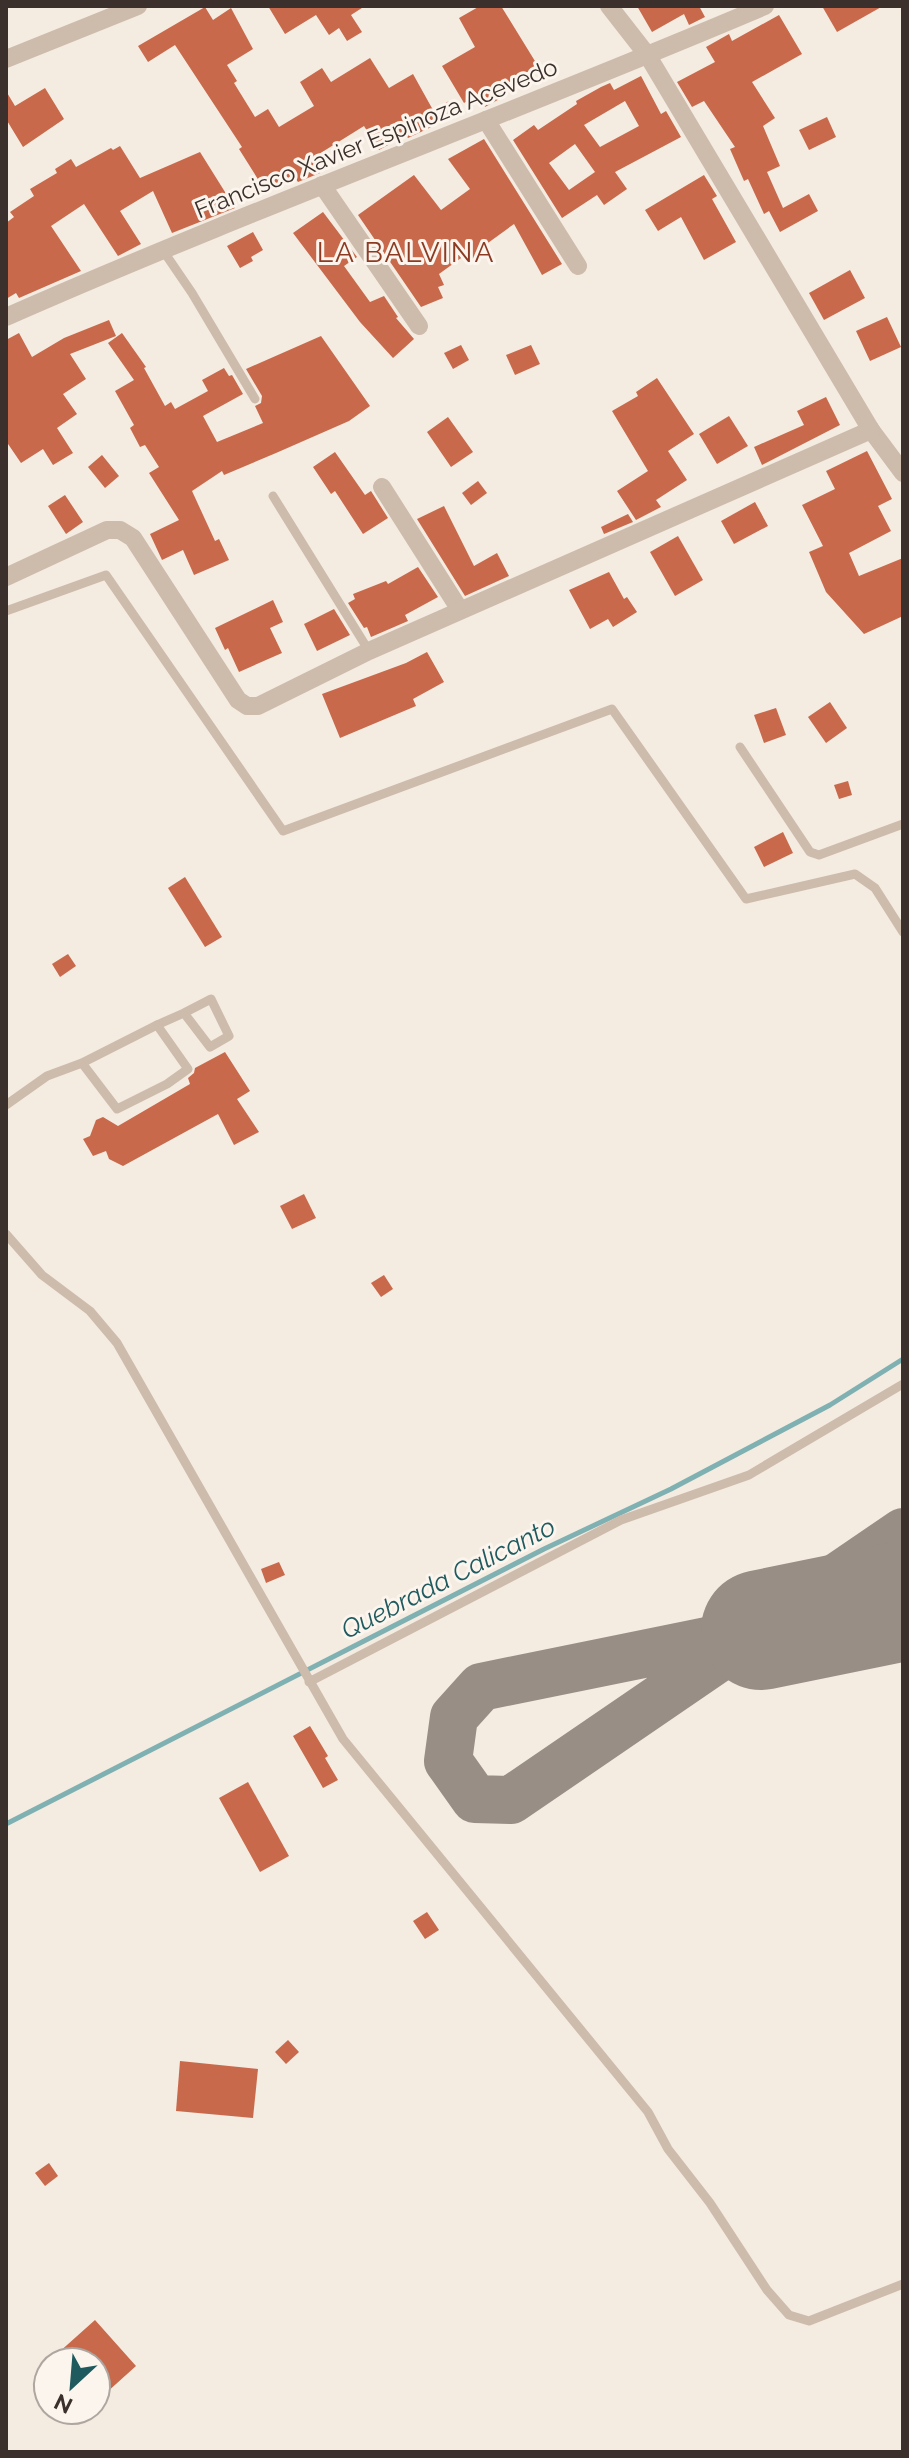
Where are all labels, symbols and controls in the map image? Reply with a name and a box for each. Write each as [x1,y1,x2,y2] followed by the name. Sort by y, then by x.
[190,52,562,224] street label: Francisco Xavier Espinoza Acevedo
[317,236,495,269] district label: LA BALVINA
[336,1511,560,1645] water label: Quebrada Calicanto
[32,2346,112,2426] north arrow
[50,2389,76,2419] text: N

